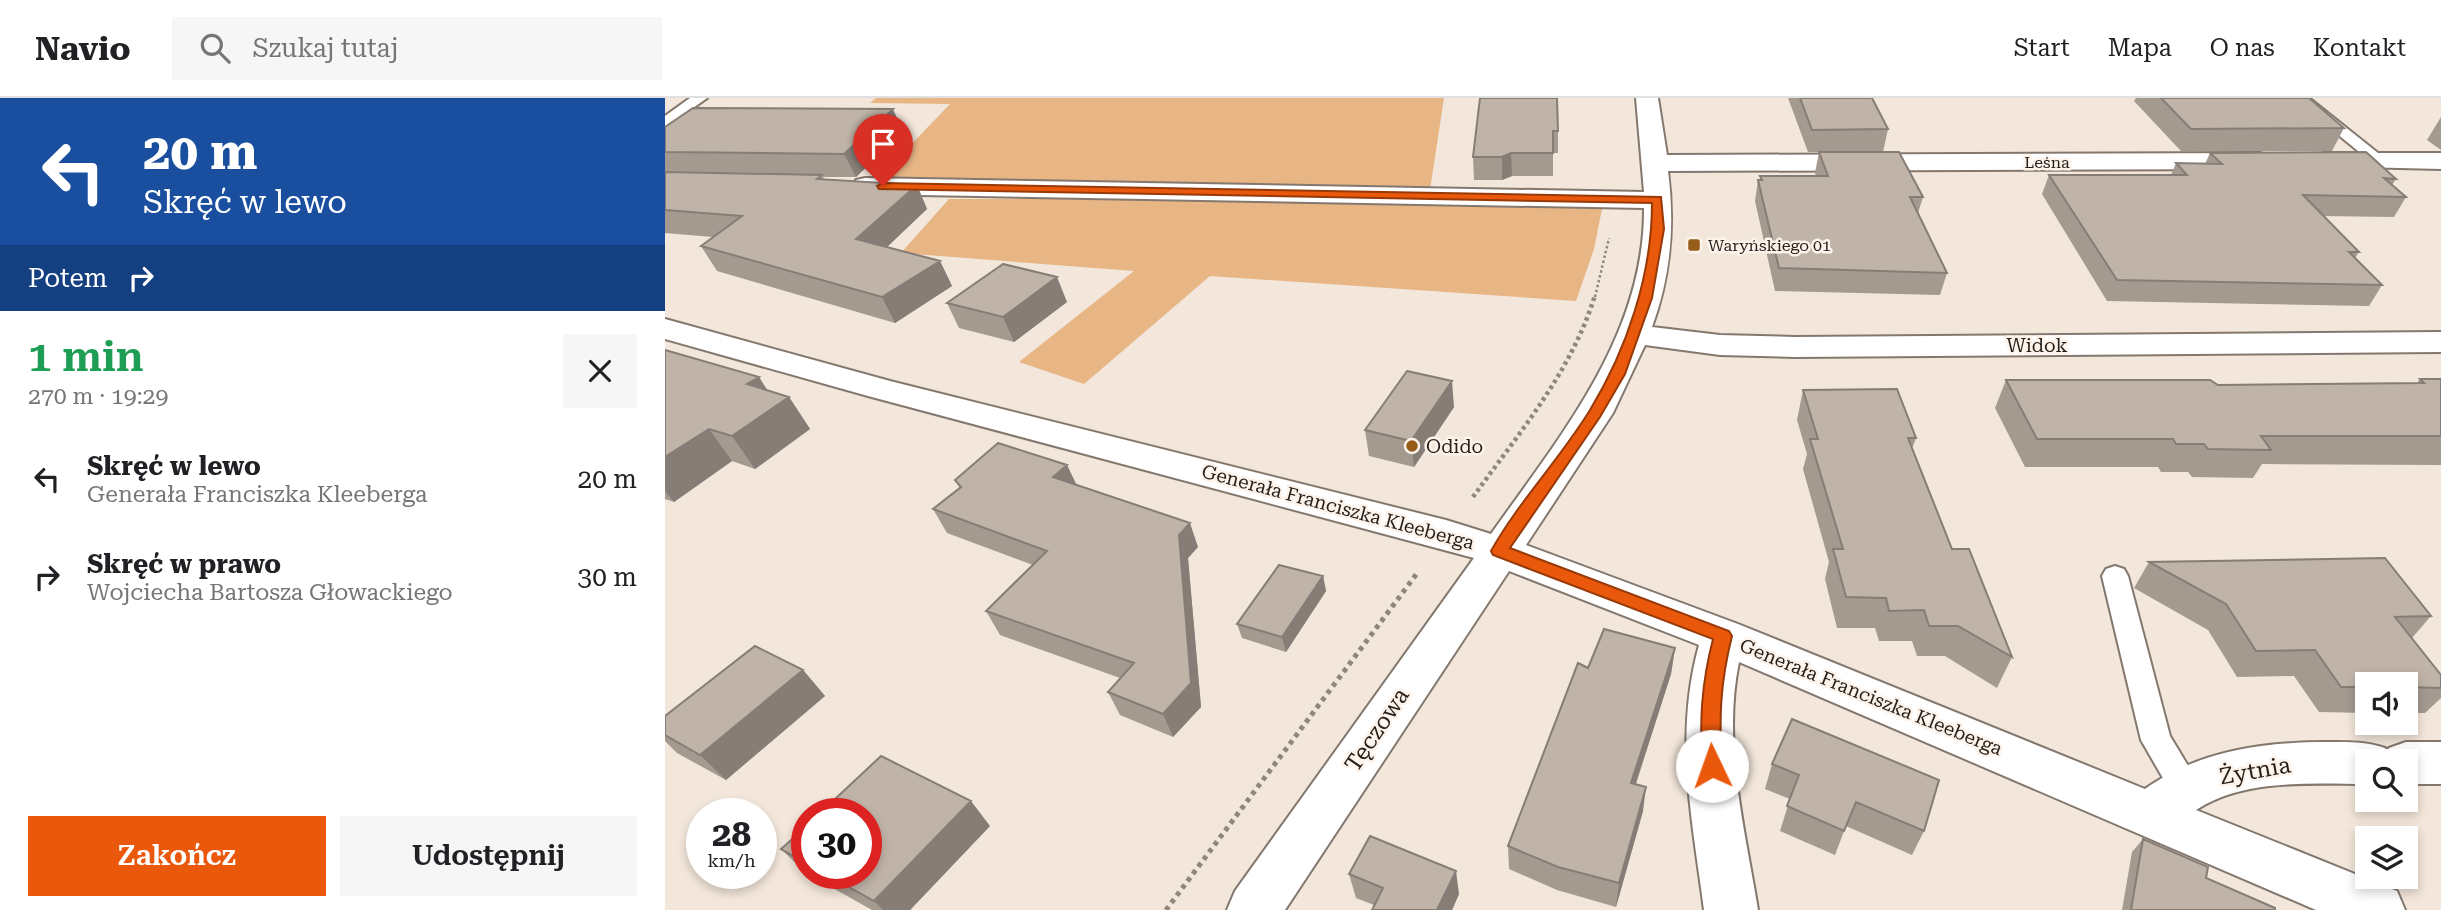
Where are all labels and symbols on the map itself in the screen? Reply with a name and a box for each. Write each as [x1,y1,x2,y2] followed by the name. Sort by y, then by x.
[853,114,913,186] pin
[2024,153,2070,172] street label: Leśna
[1708,236,1831,255] place label: Waryńskiego 01
[1686,237,1702,253] marker: Waryńskiego 01
[2006,334,2068,357] street label: Widok
[1426,435,1483,458] place label: Odido
[1404,438,1420,454] marker: Odido
[1199,459,1477,555] street label: Generała Franciszka Kleeberga
[1736,634,2006,761] street label: Generała Franciszka Kleeberga
[1339,683,1415,777] street label: Tęczowa
[1675,729,1749,803] position arrow
[2217,751,2293,791] street label: Żytnia
[791,798,882,889] speed limit sign: 30

